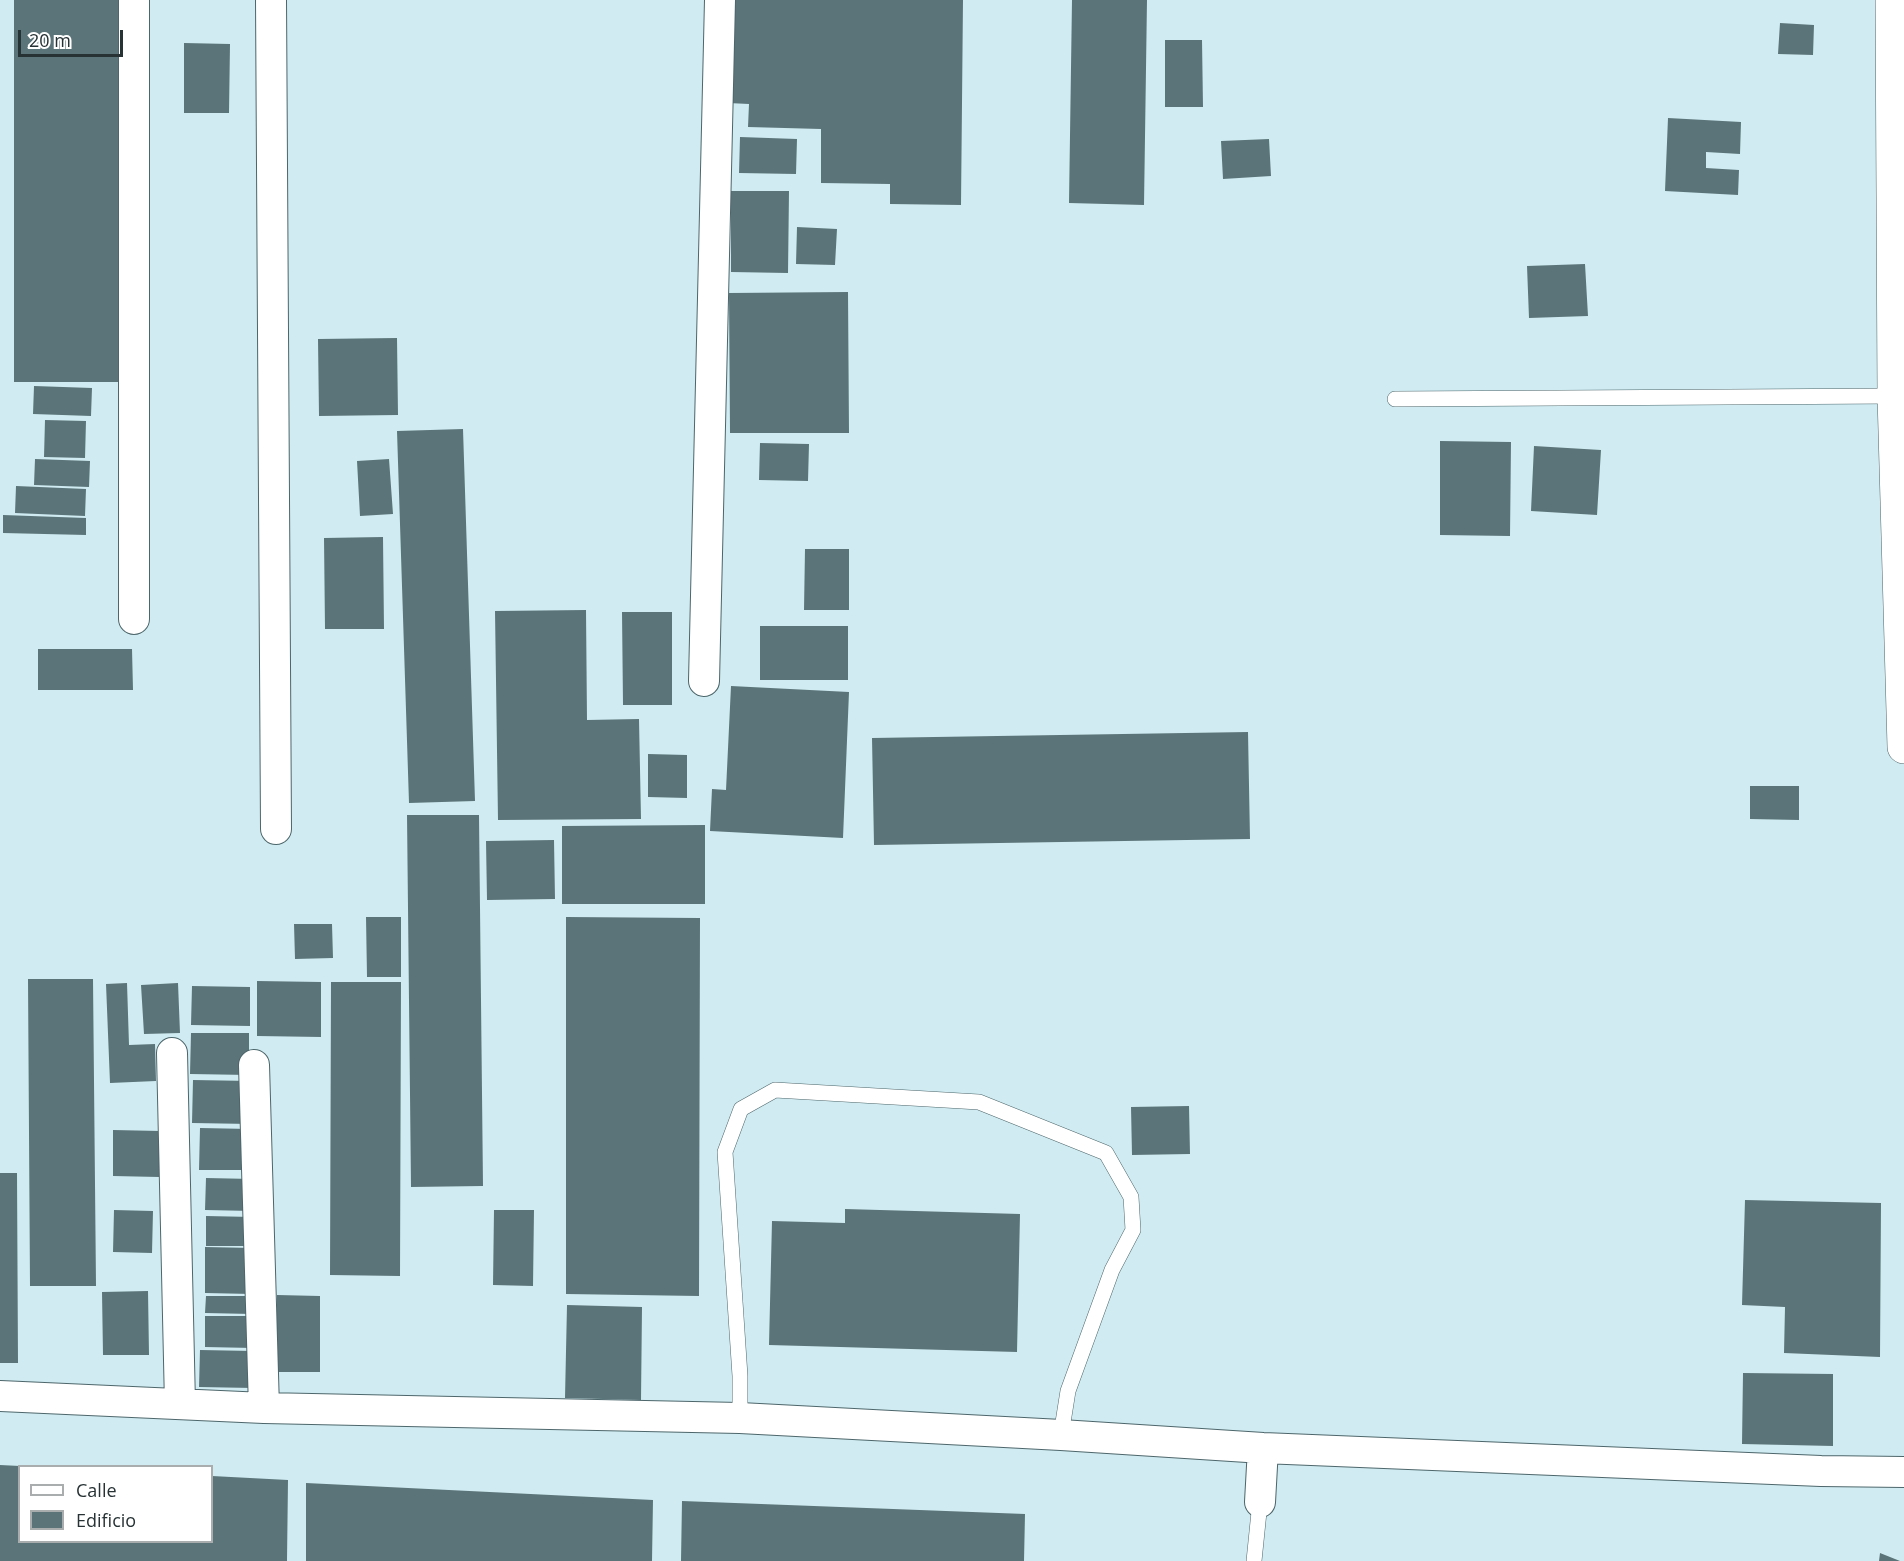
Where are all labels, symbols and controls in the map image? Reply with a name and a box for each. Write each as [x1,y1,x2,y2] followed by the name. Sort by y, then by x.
[21,18,126,56] scale bar
[29,28,71,52] text: 20 m
[18,1465,213,1543] legend
[76,1478,117,1502] text: Calle
[76,1508,136,1532] text: Edificio

